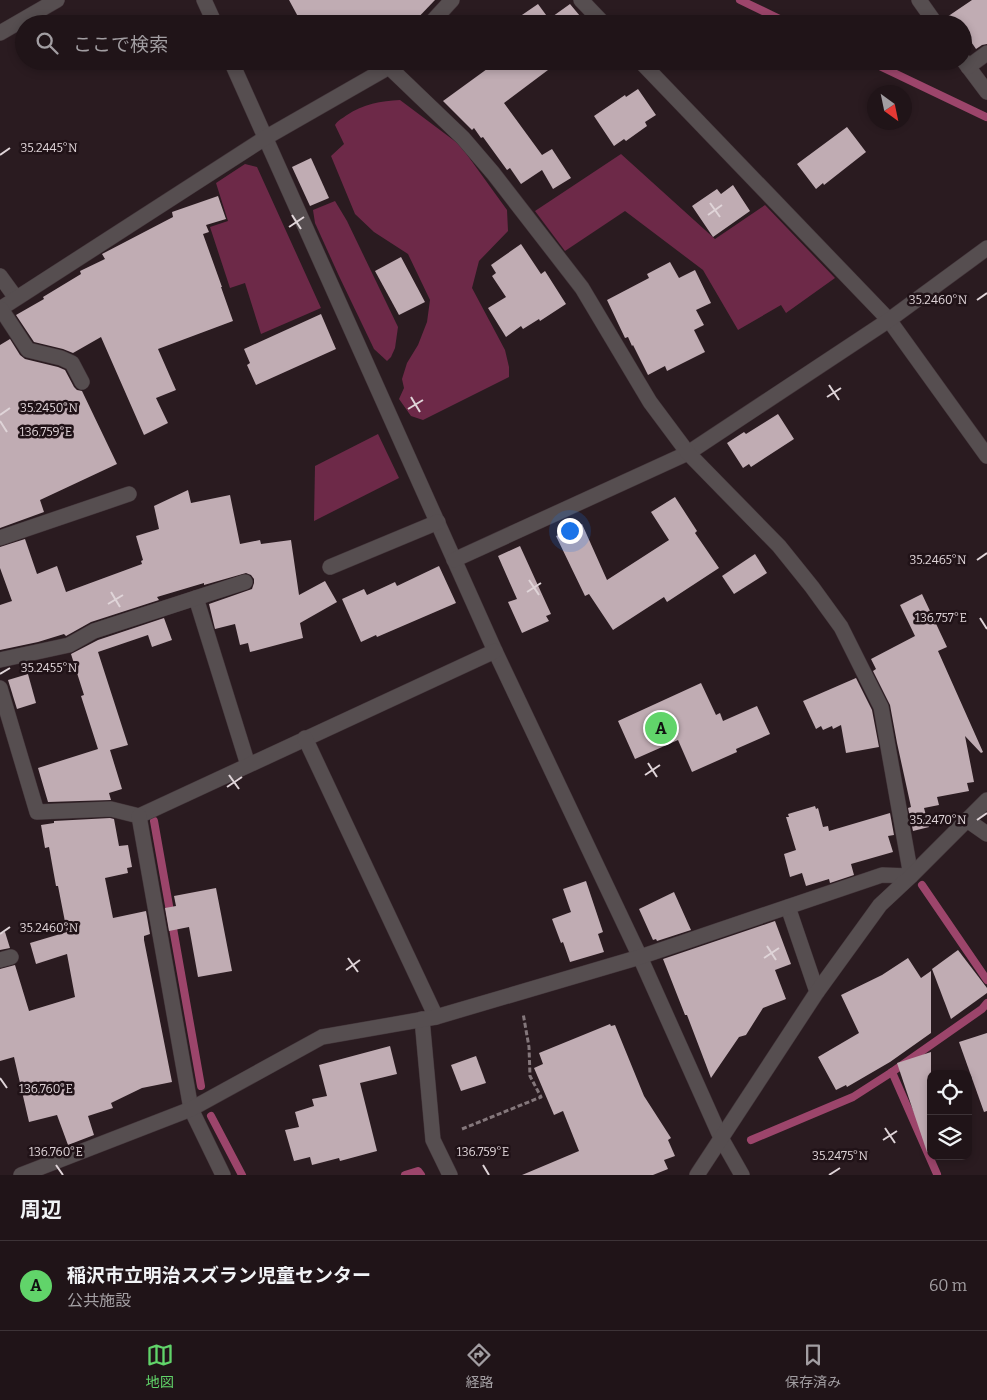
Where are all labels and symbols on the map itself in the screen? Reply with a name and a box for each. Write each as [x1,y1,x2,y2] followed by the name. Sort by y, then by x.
[867,85,912,130] north arrow
[20,141,78,155] text: 35.2445°N
[909,293,968,307] text: 35.2460°N
[20,401,78,415] text: 35.2450°N
[20,425,72,439] text: 136.759°E
[557,518,583,544] your location
[910,553,967,567] text: 35.2465°N
[915,611,967,625] text: 136.757°E
[21,661,78,675] text: 35.2455°N
[645,709,677,747] pin: A
[909,813,967,827] text: 35.2470°N
[20,921,79,935] text: 35.2460°N
[19,1082,73,1096] text: 136.760°E
[29,1145,83,1159] text: 136.760°E
[457,1145,509,1159] text: 136.759°E
[812,1149,868,1163] text: 35.2475°N

